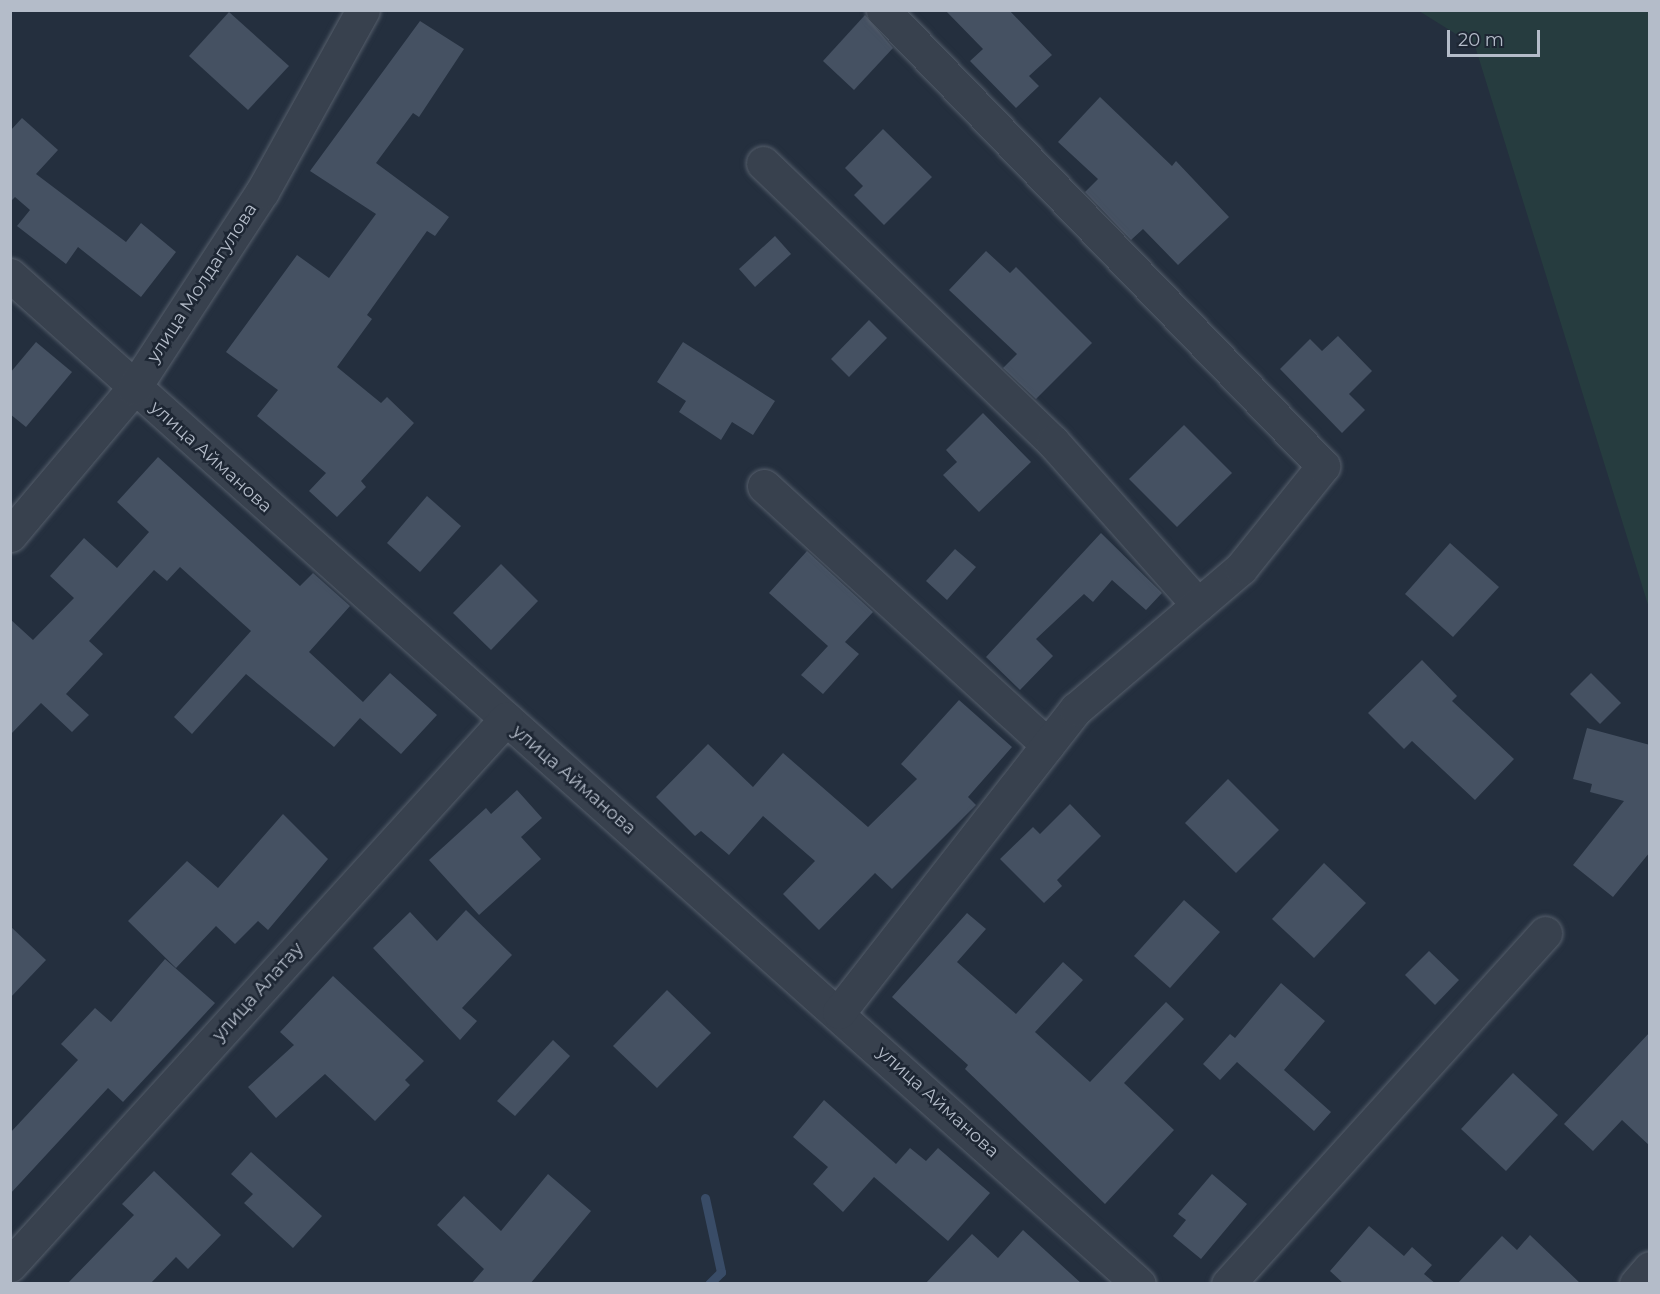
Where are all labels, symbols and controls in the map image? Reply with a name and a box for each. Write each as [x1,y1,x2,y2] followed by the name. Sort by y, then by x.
[1450,18,1543,56] scale bar
[1458,29,1504,51] text: 20 m
[142,199,262,367] street label: улица Молдагулова
[146,397,276,517] street label: улица Айманова
[508,721,640,839] street label: улица Айманова
[208,938,308,1046] street label: улица Алатау
[873,1042,1003,1162] street label: улица Айманова

